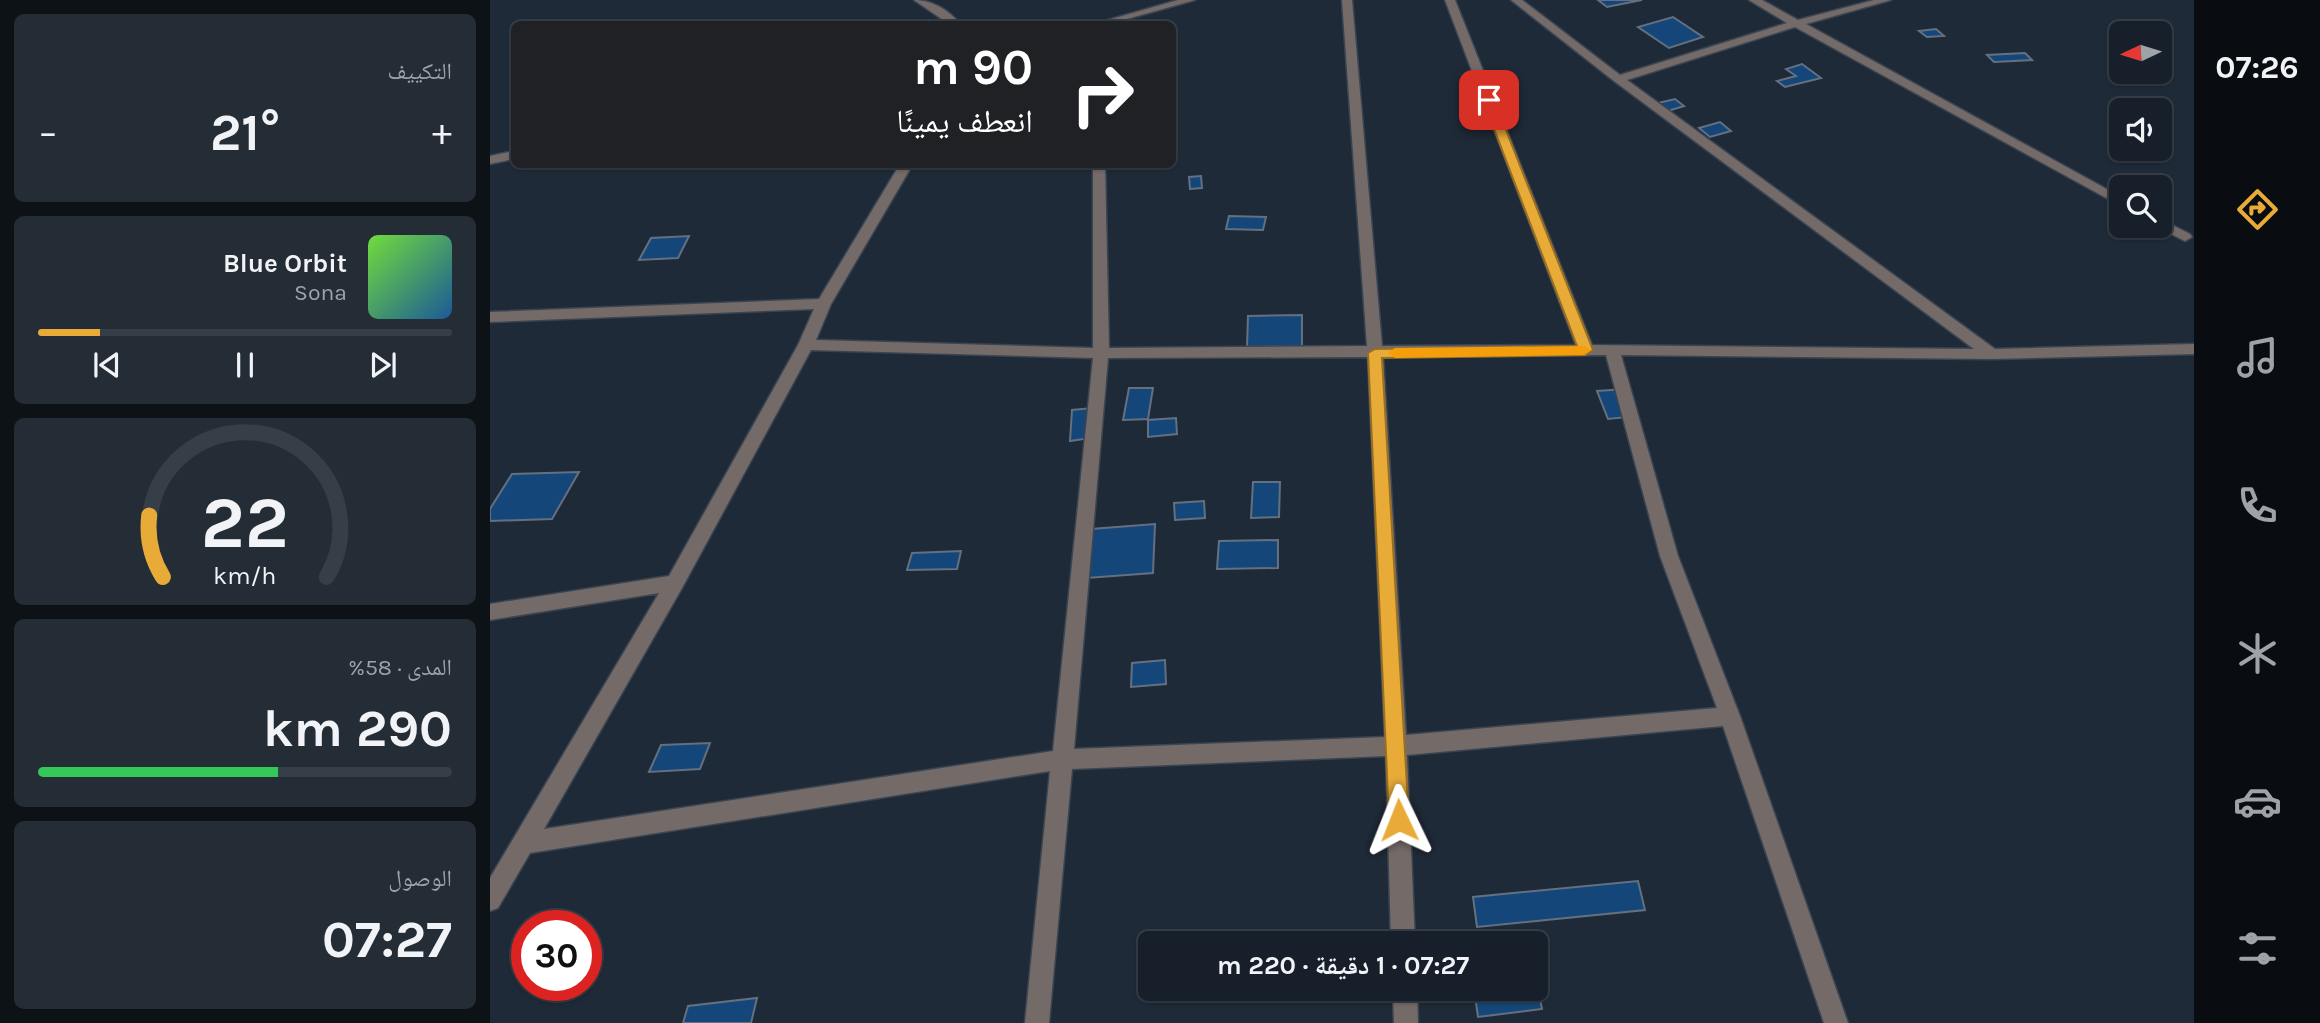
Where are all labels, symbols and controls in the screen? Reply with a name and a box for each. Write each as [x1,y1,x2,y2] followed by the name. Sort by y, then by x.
[2109,21,2172,84] north arrow
[2109,21,2172,238] map controls
[913,39,1033,96] text: 90 m
[1057,49,1148,140] icon: right
[2215,49,2299,86] text: 07:26
[387,58,452,85] text: التكييف
[1459,70,1519,130] pin
[1470,81,1508,119] icon: arrive
[2109,98,2172,161] button: sound
[210,102,280,163] text: 21°
[896,103,1033,140] text: انعطف يمينًا
[38,110,58,155] text: −
[432,110,452,155] text: +
[2109,175,2172,238] button: search
[2233,185,2282,234] icon: directions
[223,248,347,279] text: Blue Orbit
[294,279,347,306] text: Sona
[2233,333,2282,382] icon: music
[88,346,126,384] icon: previous
[226,346,264,384] icon: pause
[364,346,402,384] icon: next
[201,481,289,566] text: 22
[2233,481,2282,530] icon: phone
[213,561,277,590] text: km/h
[2233,629,2282,678] icon: climate
[348,654,452,681] text: المدى · 58%
[263,698,452,759] text: 290 km
[2233,777,2282,826] icon: car
[1362,783,1436,857] position arrow
[388,865,452,892] text: الوصول
[322,909,452,970] text: 07:27
[511,910,602,1001] speed limit sign: 30
[2233,924,2282,973] icon: filters
[1217,950,1469,981] text: 07:27 · 1 دقيقة · 220 m

